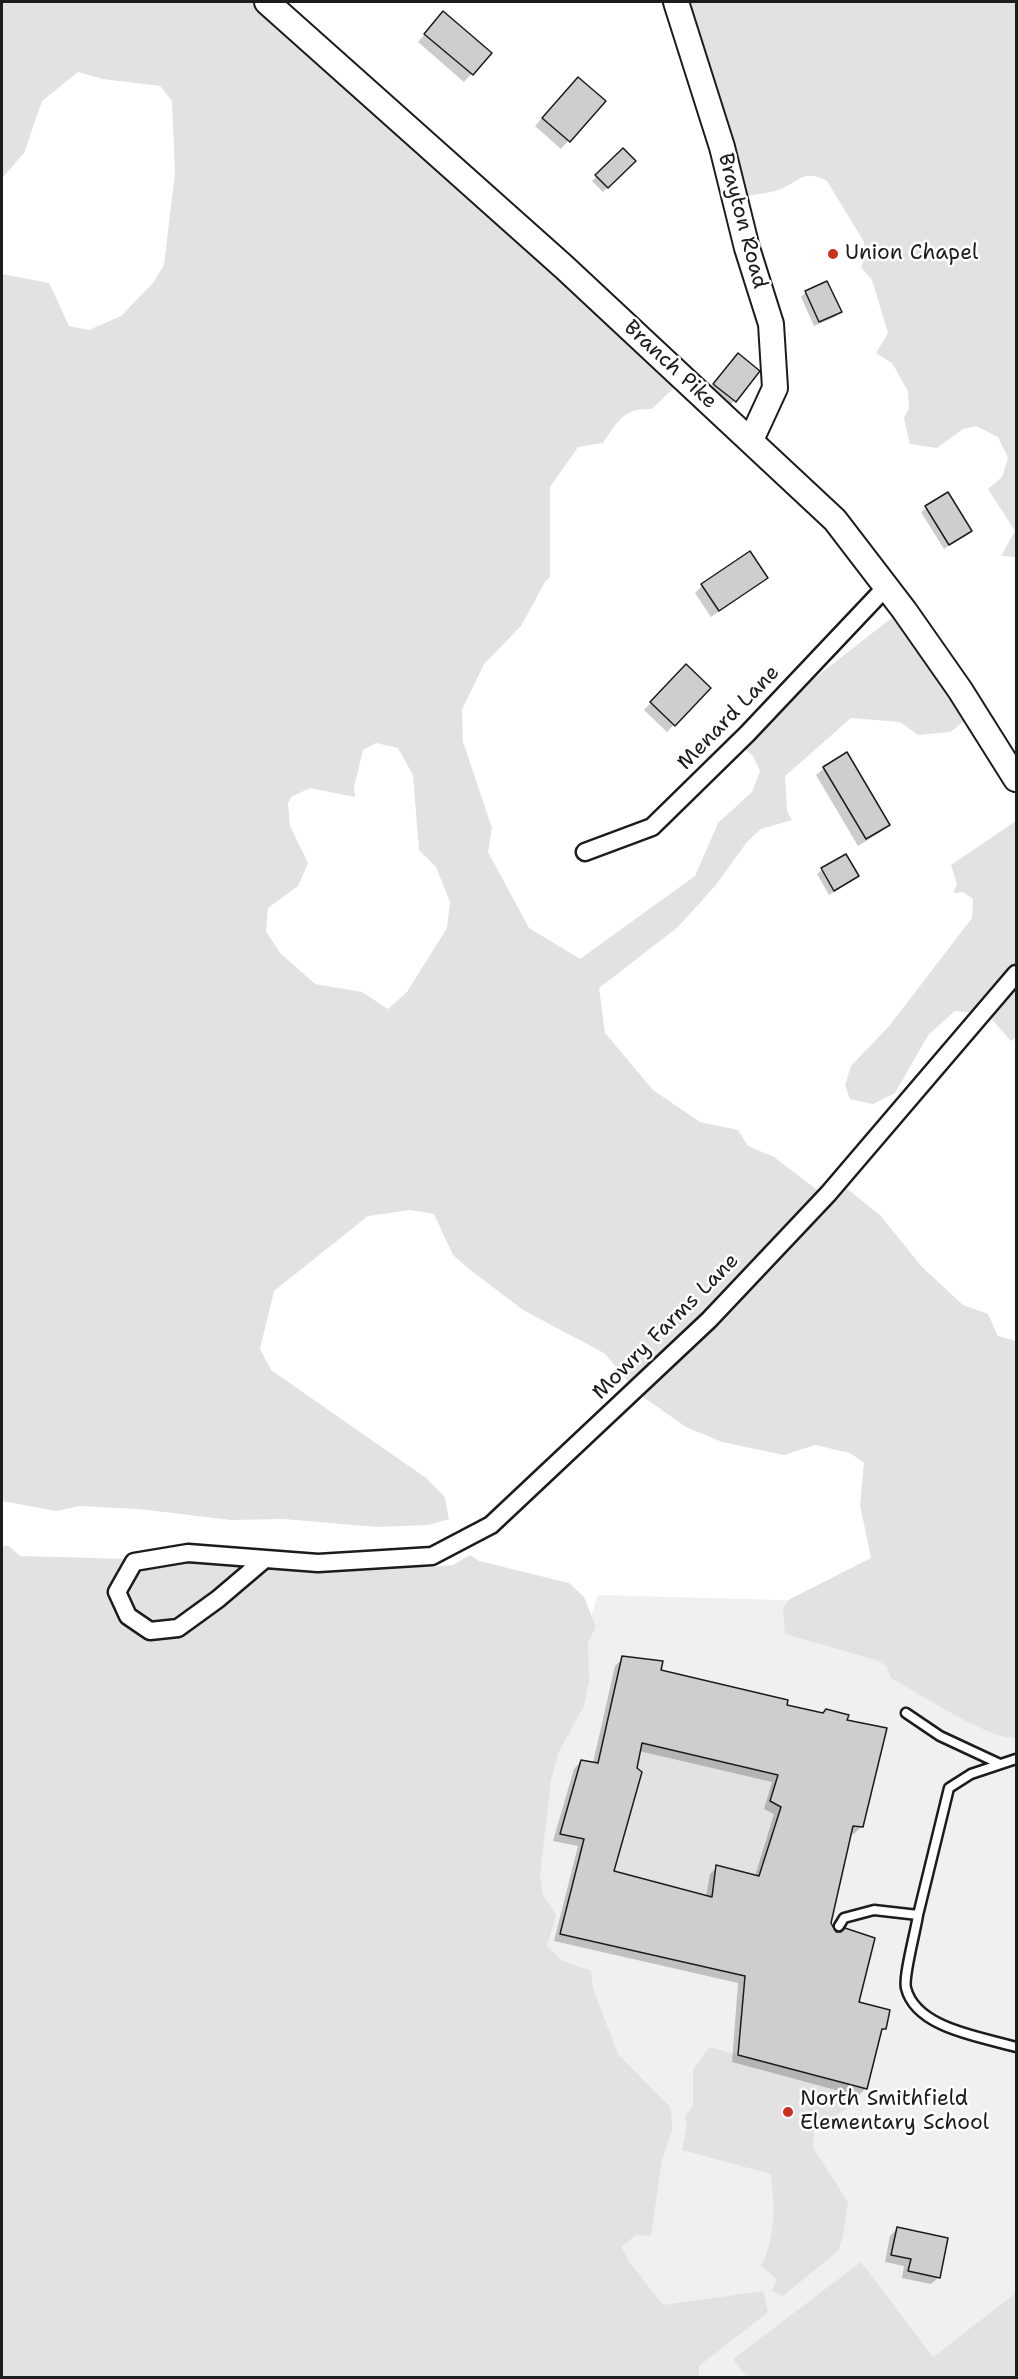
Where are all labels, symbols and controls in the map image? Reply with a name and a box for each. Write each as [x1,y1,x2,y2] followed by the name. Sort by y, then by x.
[712,150,772,292] street label: Brayton Road
[845,241,978,267] place label: Union Chapel
[826,247,840,261] marker: Union Chapel
[618,316,722,414] street label: Branch Pike
[673,660,785,776] street label: Menard Lane
[588,1249,744,1405] street label: Mowry Farms Lane
[800,2087,989,2137] place label: North Smithfield Elementary School
[781,2105,795,2119] marker: North Smithfield Elementary School

